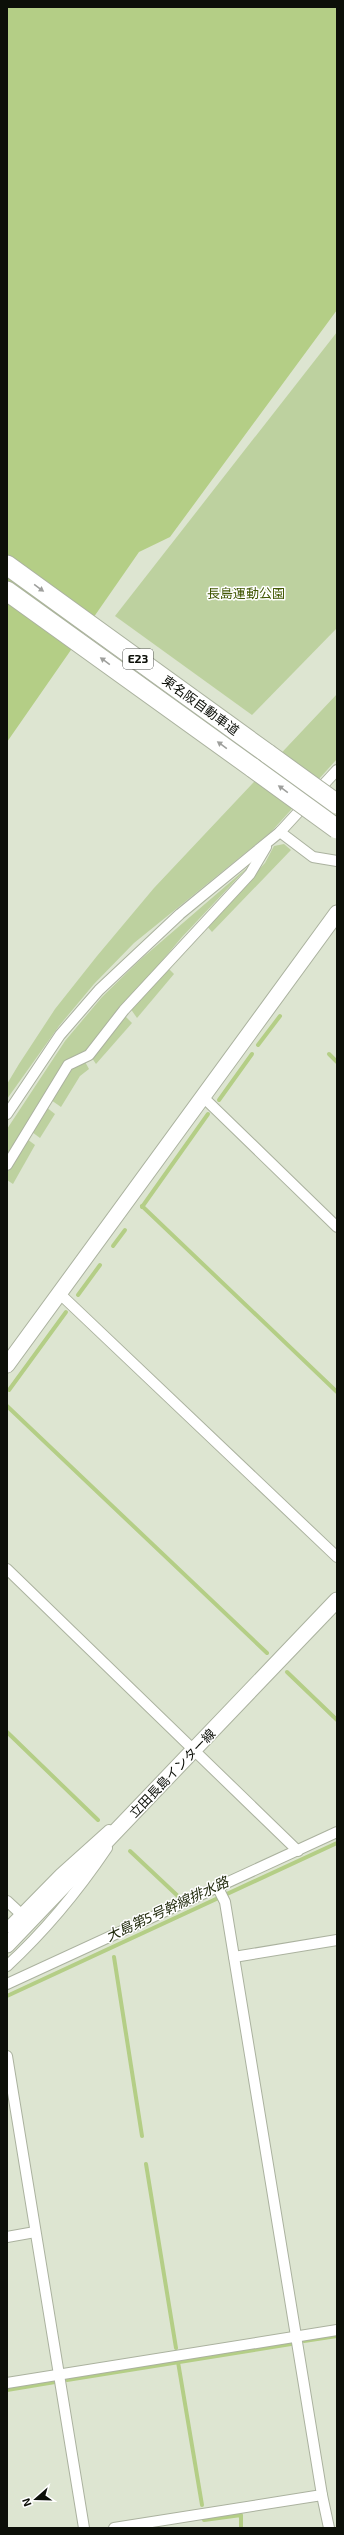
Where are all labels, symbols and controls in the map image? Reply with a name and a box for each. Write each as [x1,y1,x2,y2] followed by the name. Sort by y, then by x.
[33,584,44,592] one-way arrow
[207,585,285,601] park label: 長島運動公園
[123,649,153,669] road number: E23
[99,657,110,665] one-way arrow
[159,672,243,738] street label: 東名阪自動車道
[216,741,227,749] one-way arrow
[277,785,288,793] one-way arrow
[126,1725,218,1821] street label: 立田長島インター線
[103,1872,232,1944] water label: 大島第5号幹線排水路
[16,2479,56,2519] north arrow
[19,2497,34,2509] text: N

